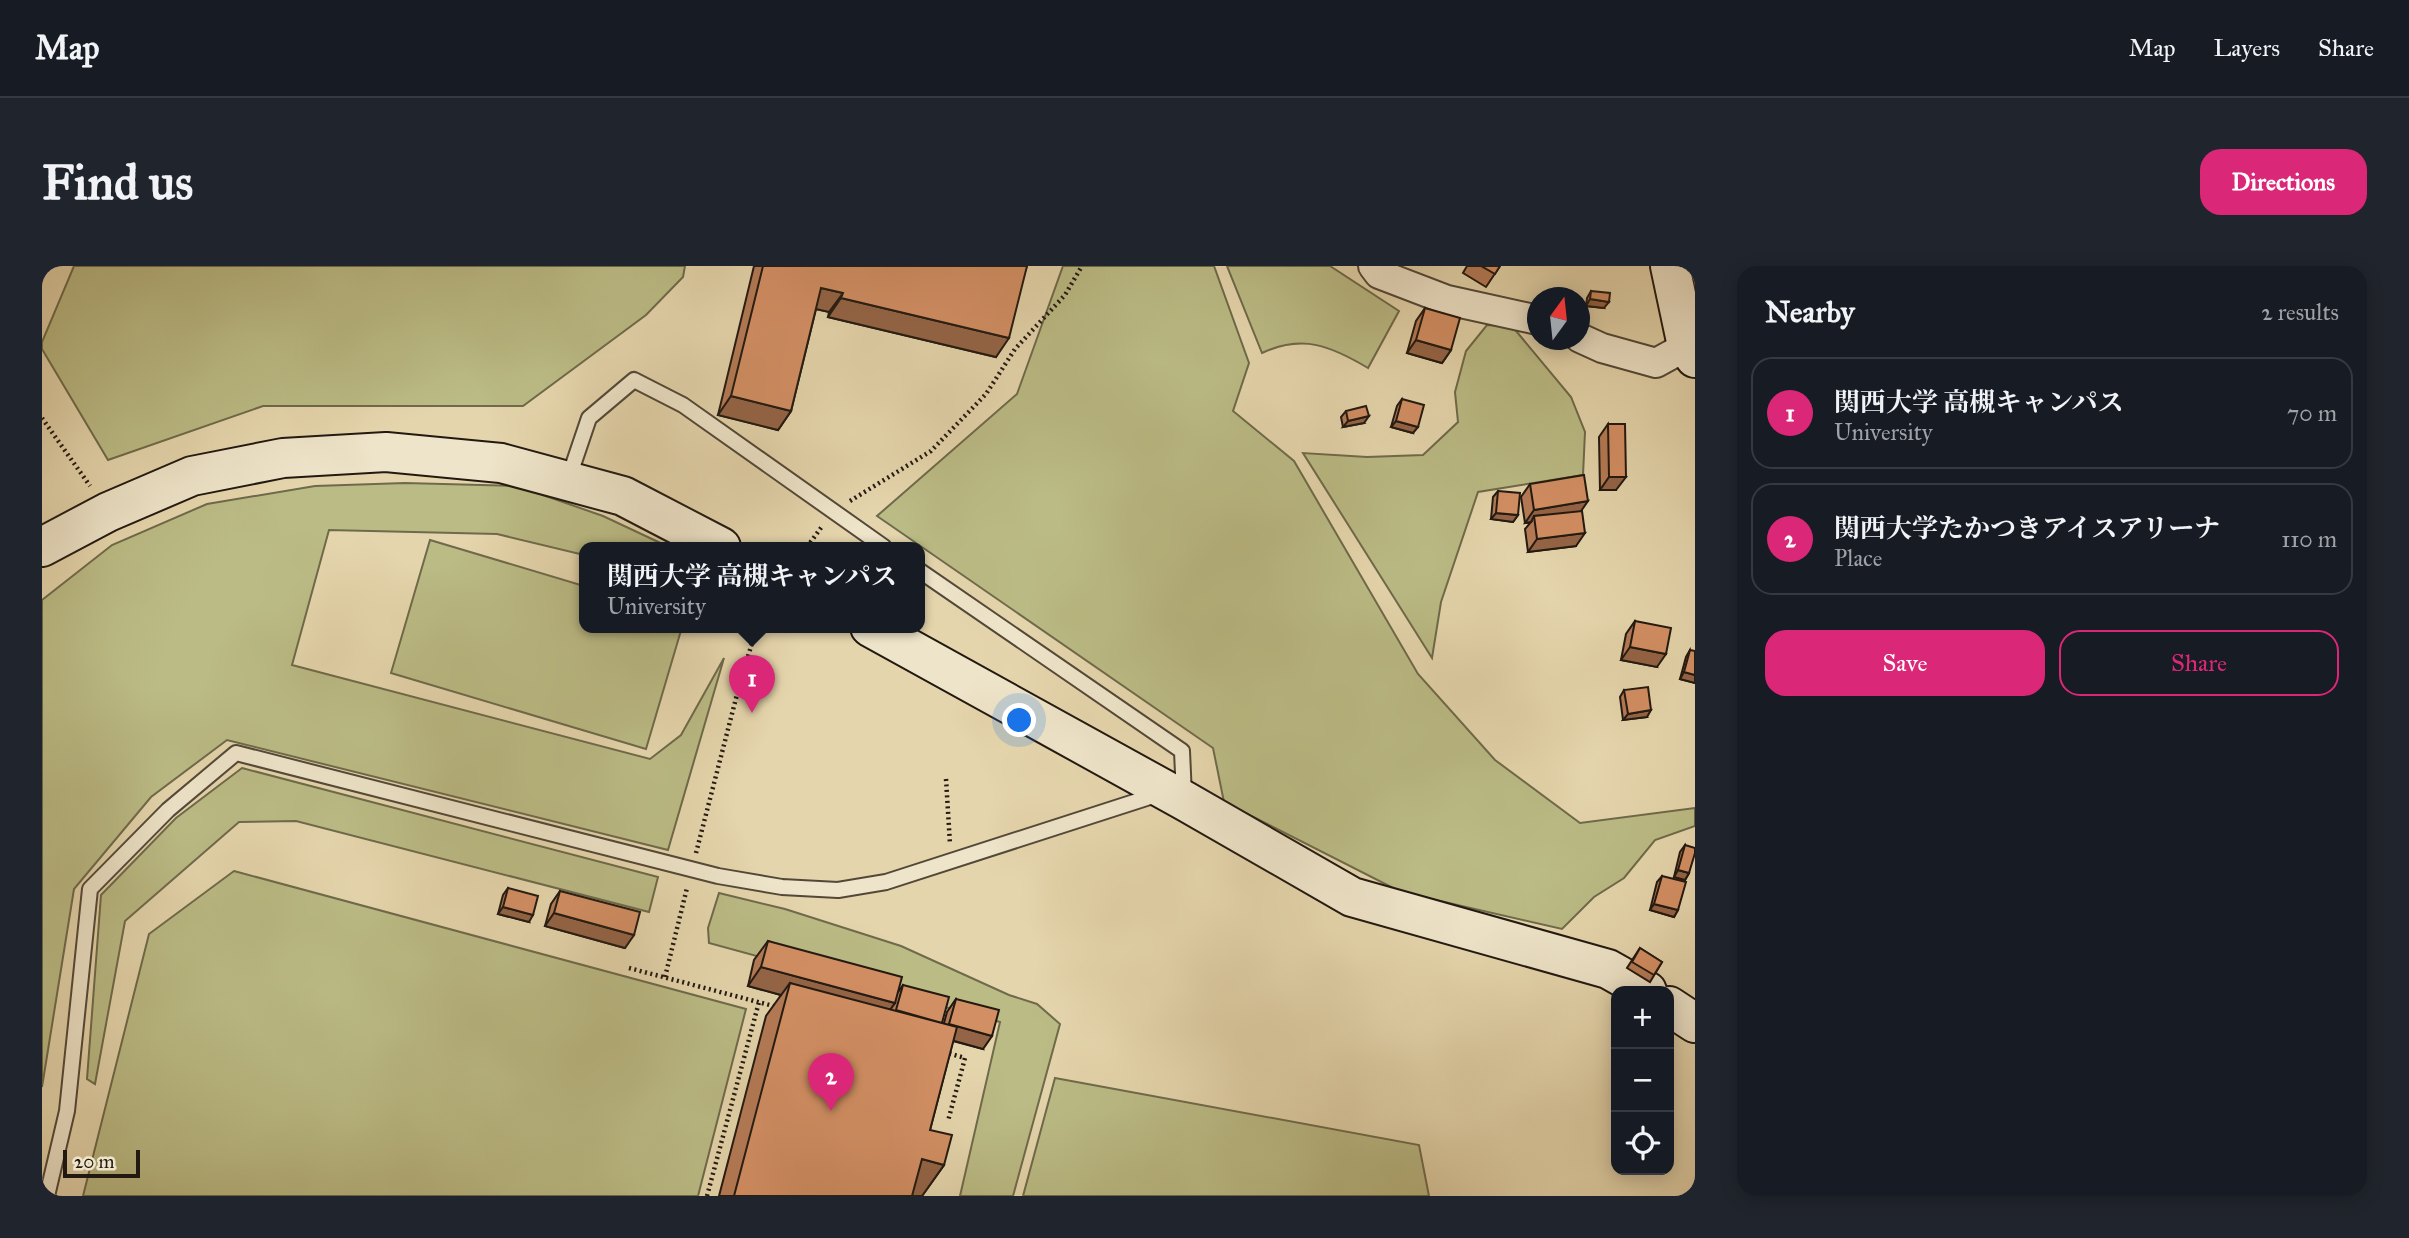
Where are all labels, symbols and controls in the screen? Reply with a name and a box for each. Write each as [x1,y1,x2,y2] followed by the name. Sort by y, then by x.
[35,28,99,68] text: Map
[2129,33,2176,63] text: Map
[2214,33,2280,63] text: Layers
[2318,33,2374,63] text: Share
[2200,149,2367,215] button: Directions
[42,153,193,212] text: Find us
[1527,287,1590,350] north arrow
[1765,294,1855,330] text: Nearby
[2261,298,2339,326] text: 2 results
[1834,386,2124,418] text: 関西大学 高槻キャンパス
[1785,399,1795,427] text: 1
[2287,399,2337,427] text: 70 m
[1834,418,1933,446] text: University
[1834,512,2220,544] text: 関西大学たかつきアイスアリーナ
[1784,525,1796,553] text: 2
[2281,525,2337,553] text: 110 m
[579,542,925,633] popup
[1834,544,1882,572] text: Place
[607,560,897,592] text: 関西大学 高槻キャンパス
[607,592,706,620] text: University
[1765,630,2045,696] button: Save
[2059,630,2339,696] button: Share
[729,655,775,713] pin: 1
[1002,703,1036,737] your location
[1611,986,1674,1175] map controls
[1611,986,1674,1049] button: +
[1611,1049,1674,1112] button: −
[808,1053,854,1111] pin: 2
[1611,1112,1674,1175] button: locate
[63,1147,140,1179] scale bar
[74,1150,115,1173] text: 20 m

